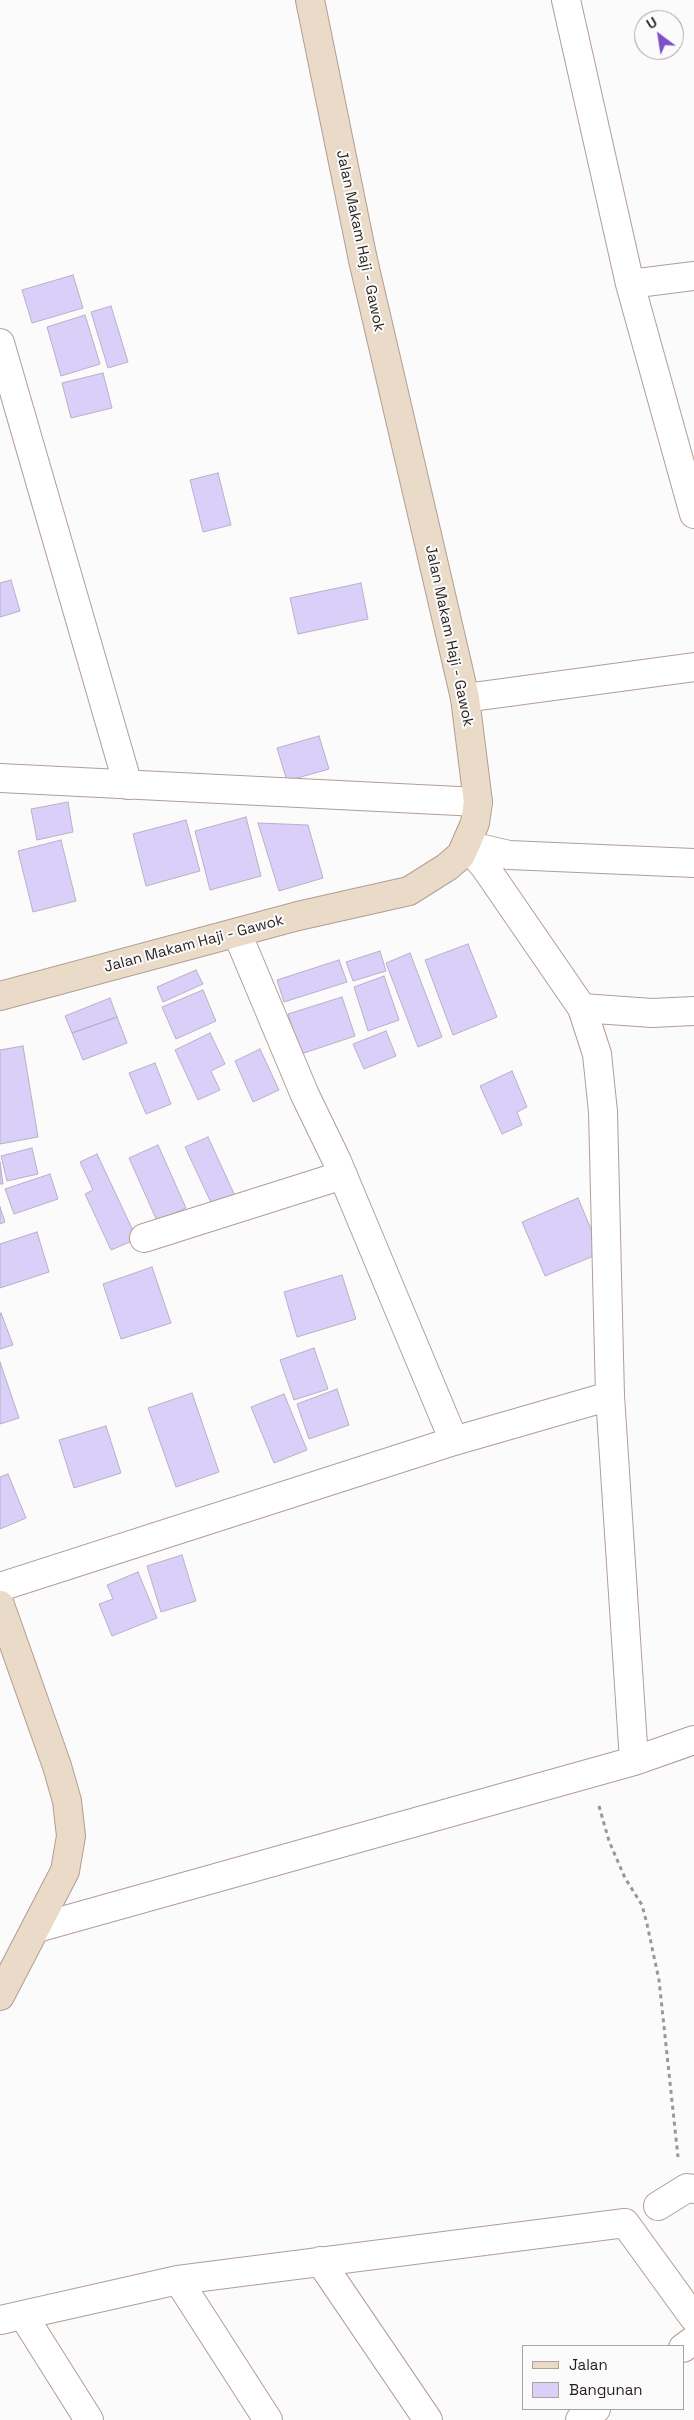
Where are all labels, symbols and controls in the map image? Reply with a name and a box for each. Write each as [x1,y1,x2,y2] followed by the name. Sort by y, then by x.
[634,10,684,60] north arrow
[643,13,660,33] text: U
[332,148,388,334] street label: Jalan Makam Haji - Gawok
[421,543,477,729] street label: Jalan Makam Haji - Gawok
[102,911,286,977] street label: Jalan Makam Haji - Gawok
[522,2345,684,2410] legend
[569,2355,608,2374] text: Jalan
[569,2380,643,2399] text: Bangunan

